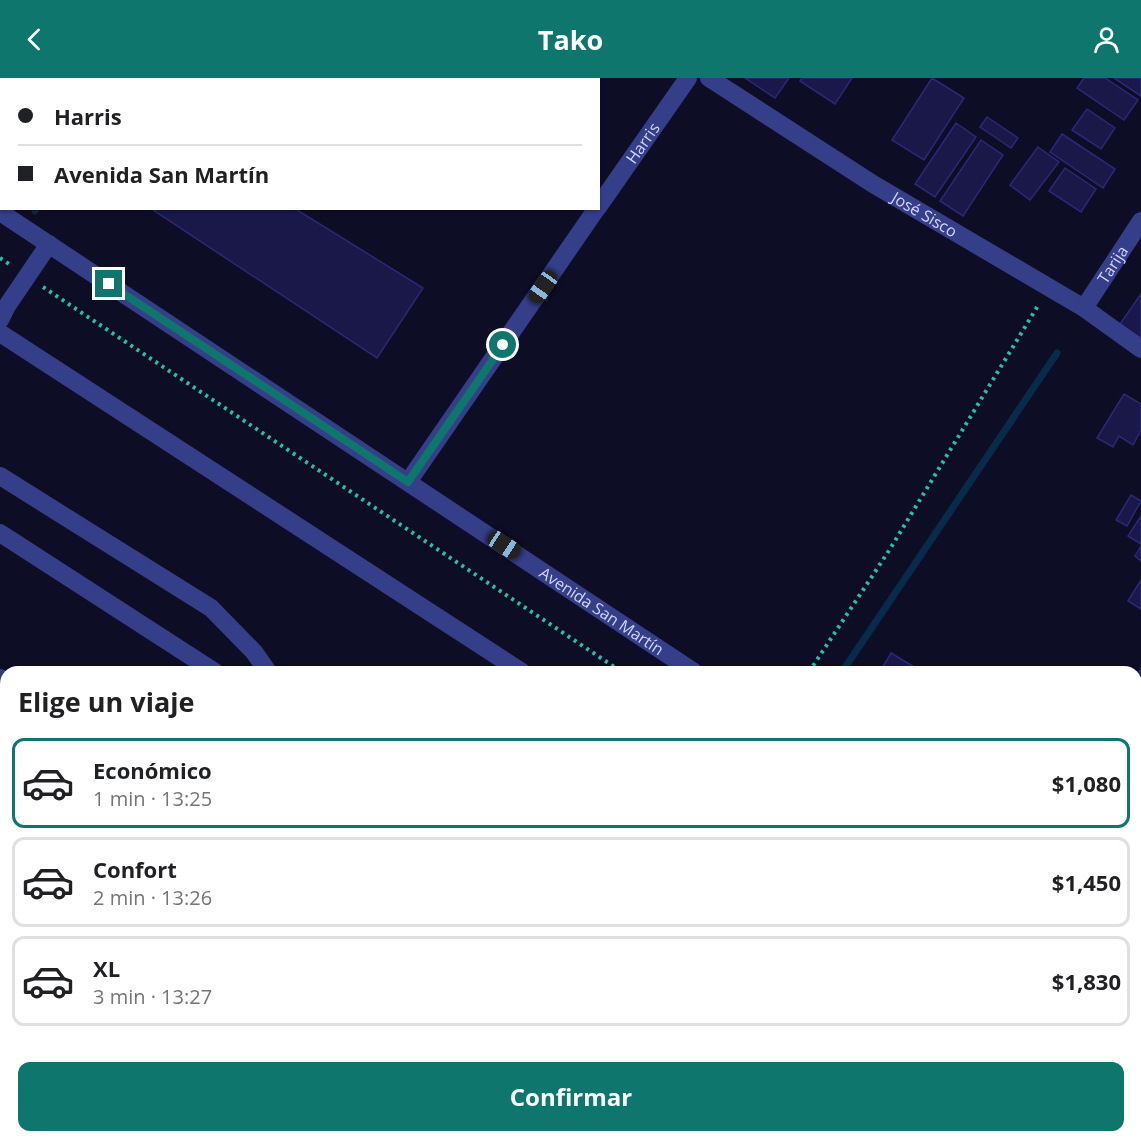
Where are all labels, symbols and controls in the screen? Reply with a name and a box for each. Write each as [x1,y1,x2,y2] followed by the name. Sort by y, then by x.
[538,21,603,58] text: Tako
[18,23,51,56] icon: back
[1090,23,1123,56] icon: person
[54,101,122,131] text: Harris
[621,118,665,168] street label: Harris
[54,159,269,189] text: Avenida San Martín
[886,185,961,242] street label: José Sisco
[1092,241,1133,288] street label: Tarija
[525,267,561,307] car
[95,270,122,297] route end
[489,331,516,358] route start
[484,528,524,562] car
[535,562,668,660] street label: Avenida San Martín
[18,683,194,720] text: Elige un viaje
[93,755,212,785] text: Económico
[21,756,75,810] icon: car
[1052,768,1121,798] text: $1,080
[93,785,212,812] text: 1 min · 13:25
[93,854,177,884] text: Confort
[21,855,75,909] icon: car
[1052,867,1121,897] text: $1,450
[93,884,212,911] text: 2 min · 13:26
[93,953,120,983] text: XL
[21,954,75,1008] icon: car
[1052,966,1121,996] text: $1,830
[93,983,212,1010] text: 3 min · 13:27
[18,1062,1124,1131] button: Confirmar

